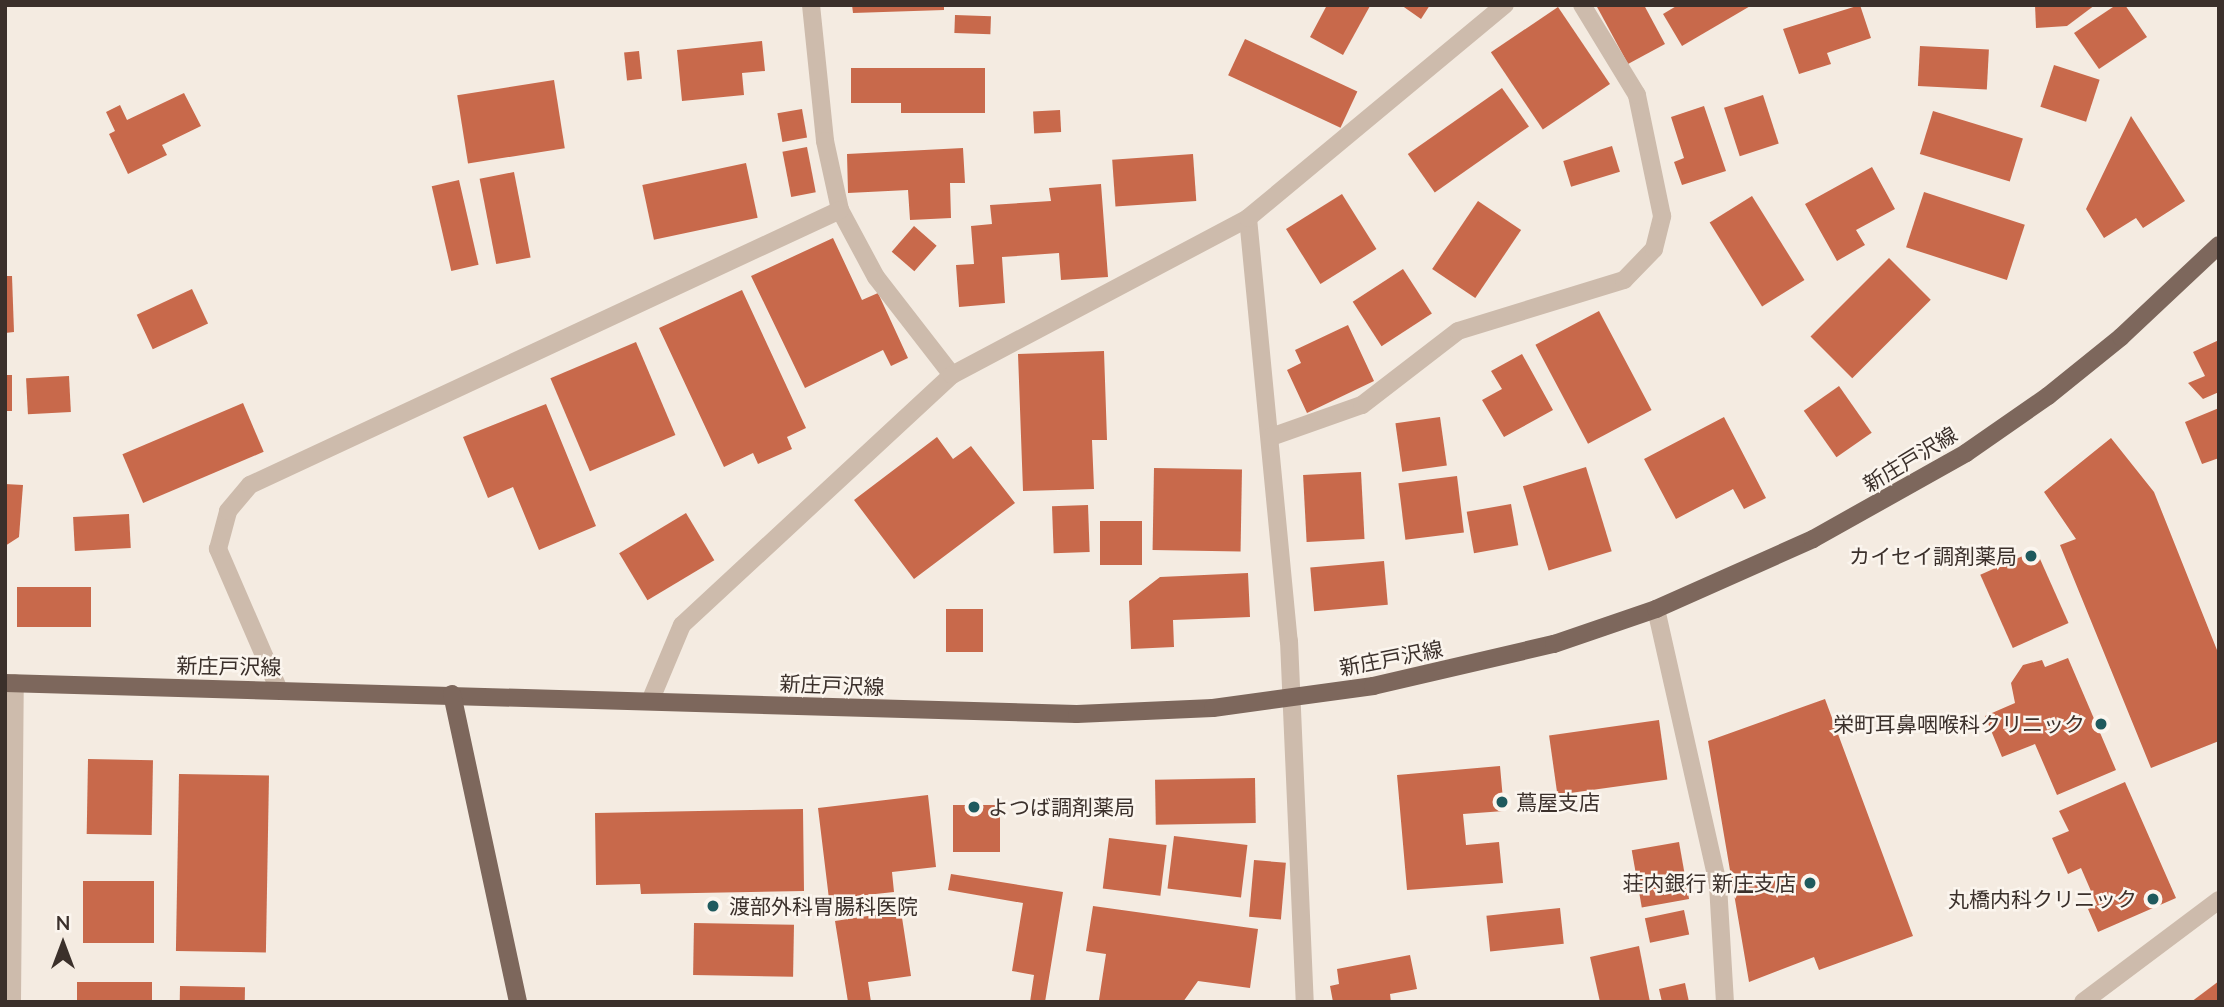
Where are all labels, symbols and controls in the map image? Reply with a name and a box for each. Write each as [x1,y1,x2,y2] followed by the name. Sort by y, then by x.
[1859,421,1961,497] street label: 新庄戸沢線
[1849,543,2017,569] place label: カイセイ調剤薬局
[2023,548,2039,564] marker: カイセイ調剤薬局
[1337,636,1445,680] street label: 新庄戸沢線
[176,652,282,680] street label: 新庄戸沢線
[779,671,885,699] street label: 新庄戸沢線
[1833,711,2085,737] place label: 栄町耳鼻咽喉科クリニック
[2091,714,2111,734] marker: 栄町耳鼻咽喉科クリニック
[1516,789,1600,815] place label: 蔦屋支店
[988,794,1135,820] place label: よつば調剤薬局
[1494,794,1510,810] marker: 蔦屋支店
[966,799,982,815] marker: よつば調剤薬局
[1623,870,1796,896] place label: 荘内銀行 新庄支店
[1802,875,1818,891] marker: 荘内銀行 新庄支店
[1948,886,2137,912] place label: 丸橋内科クリニック
[2143,889,2163,909] marker: 丸橋内科クリニック
[729,893,918,919] place label: 渡部外科胃腸科医院
[703,896,723,916] marker: 渡部外科胃腸科医院
[28,909,98,979] north arrow
[56,911,70,934] text: N

